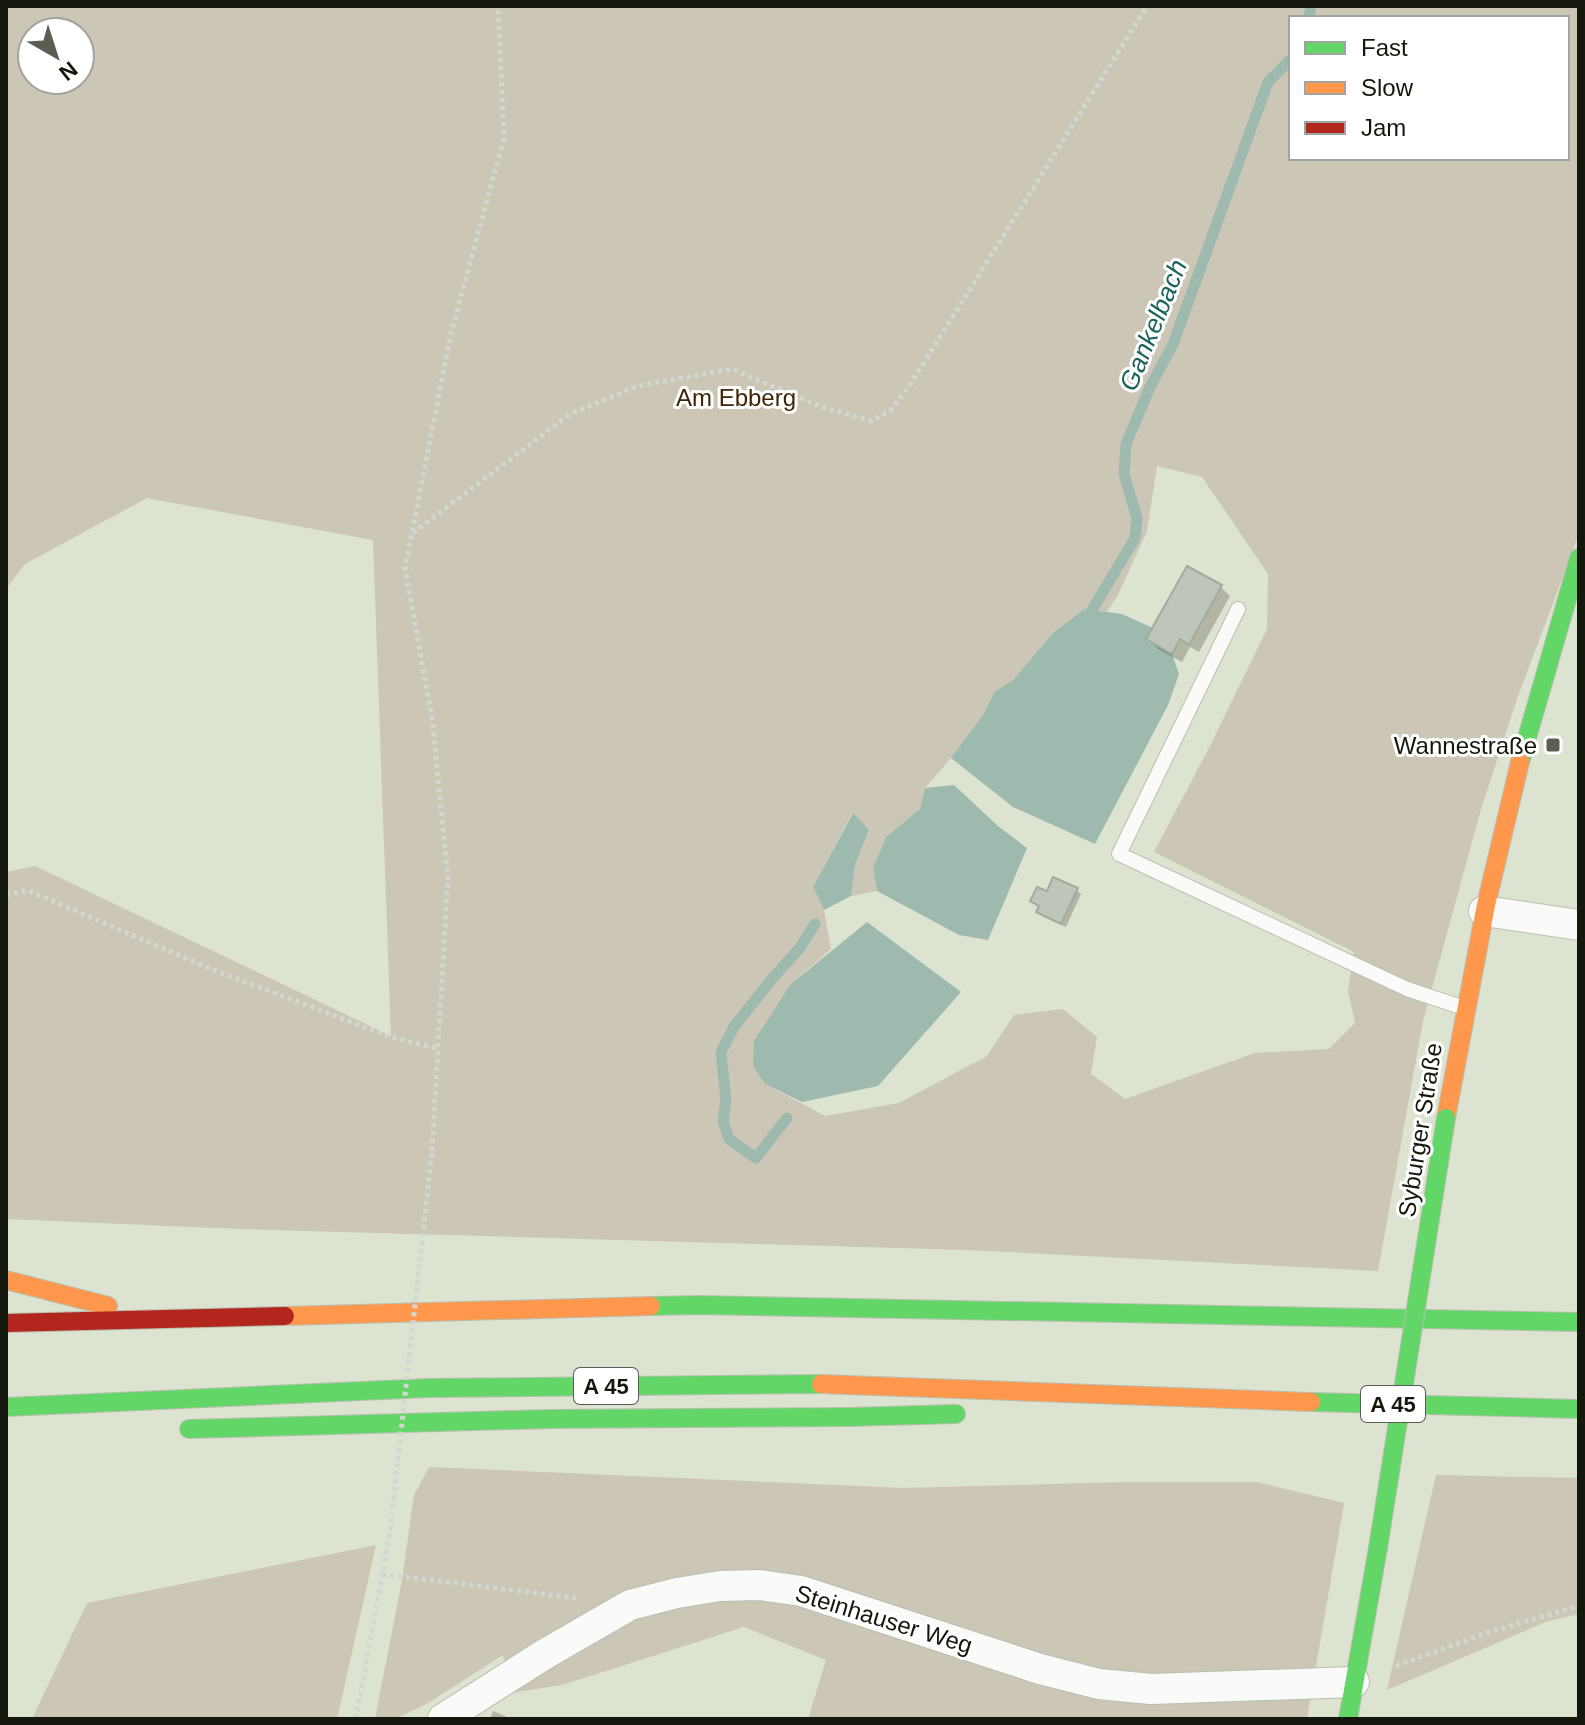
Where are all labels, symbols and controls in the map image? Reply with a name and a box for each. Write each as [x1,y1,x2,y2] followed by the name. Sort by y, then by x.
[16,16,96,96] north arrow
[1289,16,1569,160] legend
[1361,34,1408,61] text: Fast
[54,56,82,86] text: N
[1361,74,1414,101] text: Slow
[1361,114,1406,141] text: Jam
[1113,255,1193,395] water label: Gankelbach
[676,384,796,411] park label: Am Ebberg
[1394,732,1537,759] place label: Wannestraße
[1544,736,1562,754] marker: Wannestraße
[1393,1041,1447,1219] street label: Syburger Straße
[574,1368,638,1404] road number: A 45
[1361,1386,1425,1422] road number: A 45
[792,1579,976,1659] street label: Steinhauser Weg

